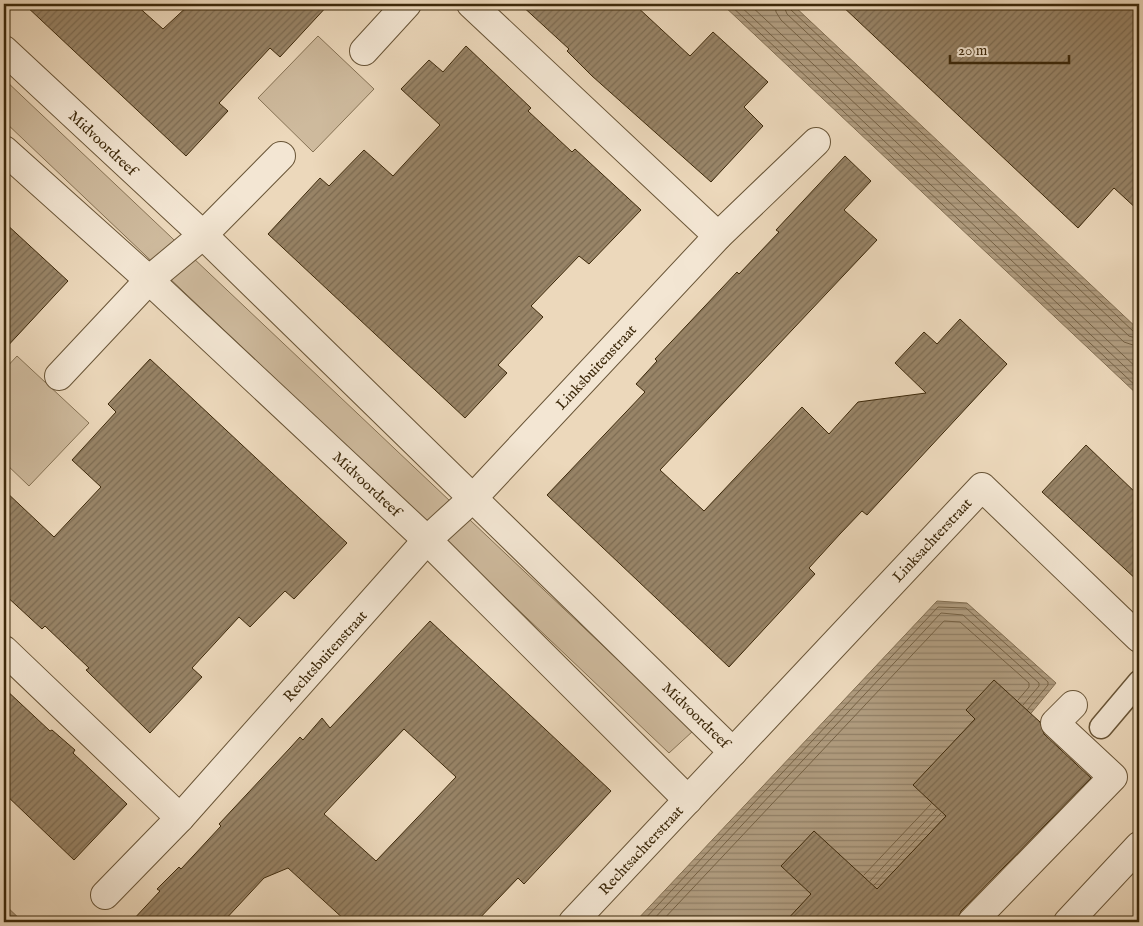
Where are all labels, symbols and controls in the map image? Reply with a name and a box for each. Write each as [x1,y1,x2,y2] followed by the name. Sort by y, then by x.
[950,32,1069,64] scale bar
[958,41,988,60] text: 20 m
[64,107,143,182] street label: Midvoordreef
[552,321,641,414] street label: Linksbuitenstraat
[328,448,407,523] street label: Midvoordreef
[888,494,976,586] street label: Linksachterstraat
[279,607,372,706] street label: Rechtsbuitenstraat
[658,678,735,754] street label: Midvoordreef
[595,802,688,899] street label: Rechtsachterstraat

